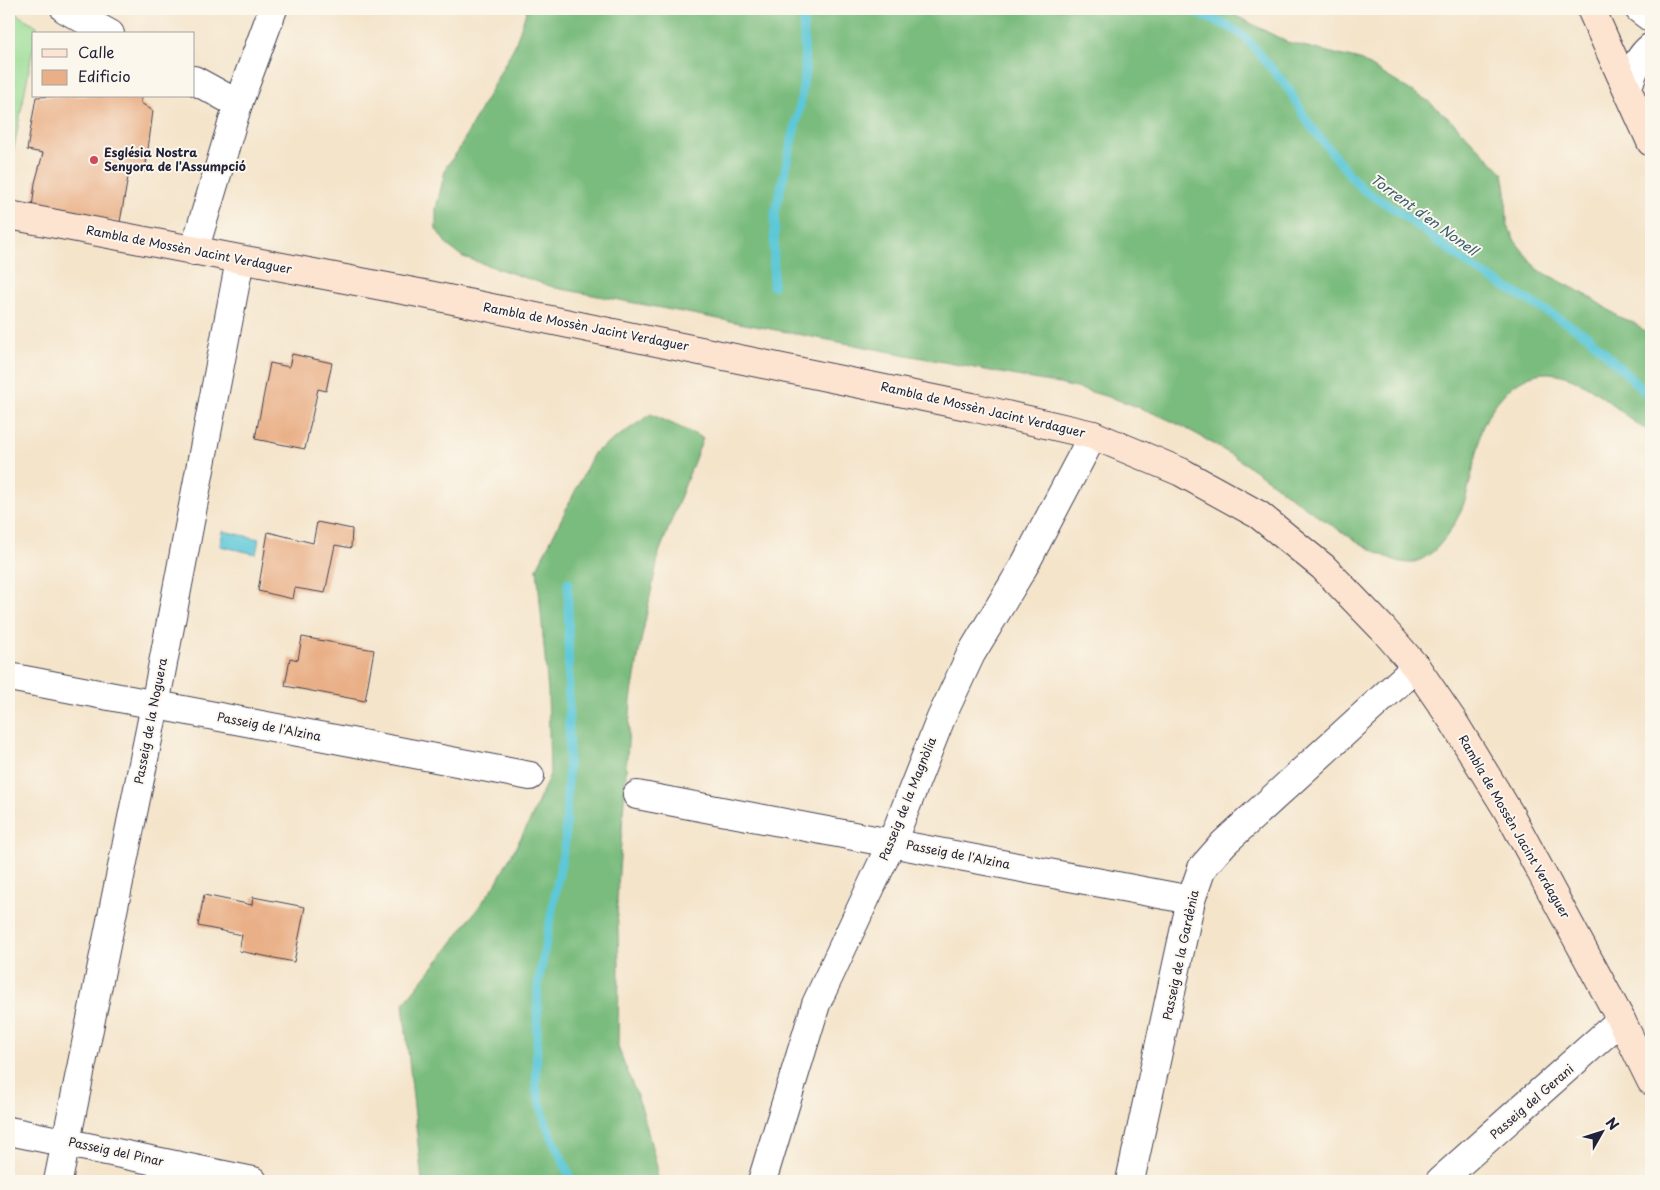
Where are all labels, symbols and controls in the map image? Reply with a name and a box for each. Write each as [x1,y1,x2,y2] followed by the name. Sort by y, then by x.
[32,32,195,98] legend
[78,40,115,63] text: Calle
[78,64,131,87] text: Edificio
[104,143,246,175] place label: Església Nostra Senyora de l'Assumpció
[88,154,100,166] marker: Església Nostra Senyora de l'Assumpció
[1366,169,1484,262] water label: Torrent d'en Nonell
[85,220,294,278] street label: Rambla de Mossèn Jacint Verdaguer
[482,297,691,355] street label: Rambla de Mossèn Jacint Verdaguer
[879,377,1088,441] street label: Rambla de Mossèn Jacint Verdaguer
[129,656,171,785] street label: Passeig de la Noguera
[216,707,323,745] street label: Passeig de l'Alzina
[1455,731,1575,922] street label: Rambla de Mossèn Jacint Verdaguer
[874,734,940,863] street label: Passeig de la Magnòlia
[905,835,1012,873] street label: Passeig de l'Alzina
[1157,887,1203,1021] street label: Passeig de la Gardènia
[1486,1060,1577,1143] street label: Passeig del Gerani
[1578,1108,1628,1158] north arrow
[1601,1113,1624,1134] text: N
[67,1132,166,1170] street label: Passeig del Pinar

